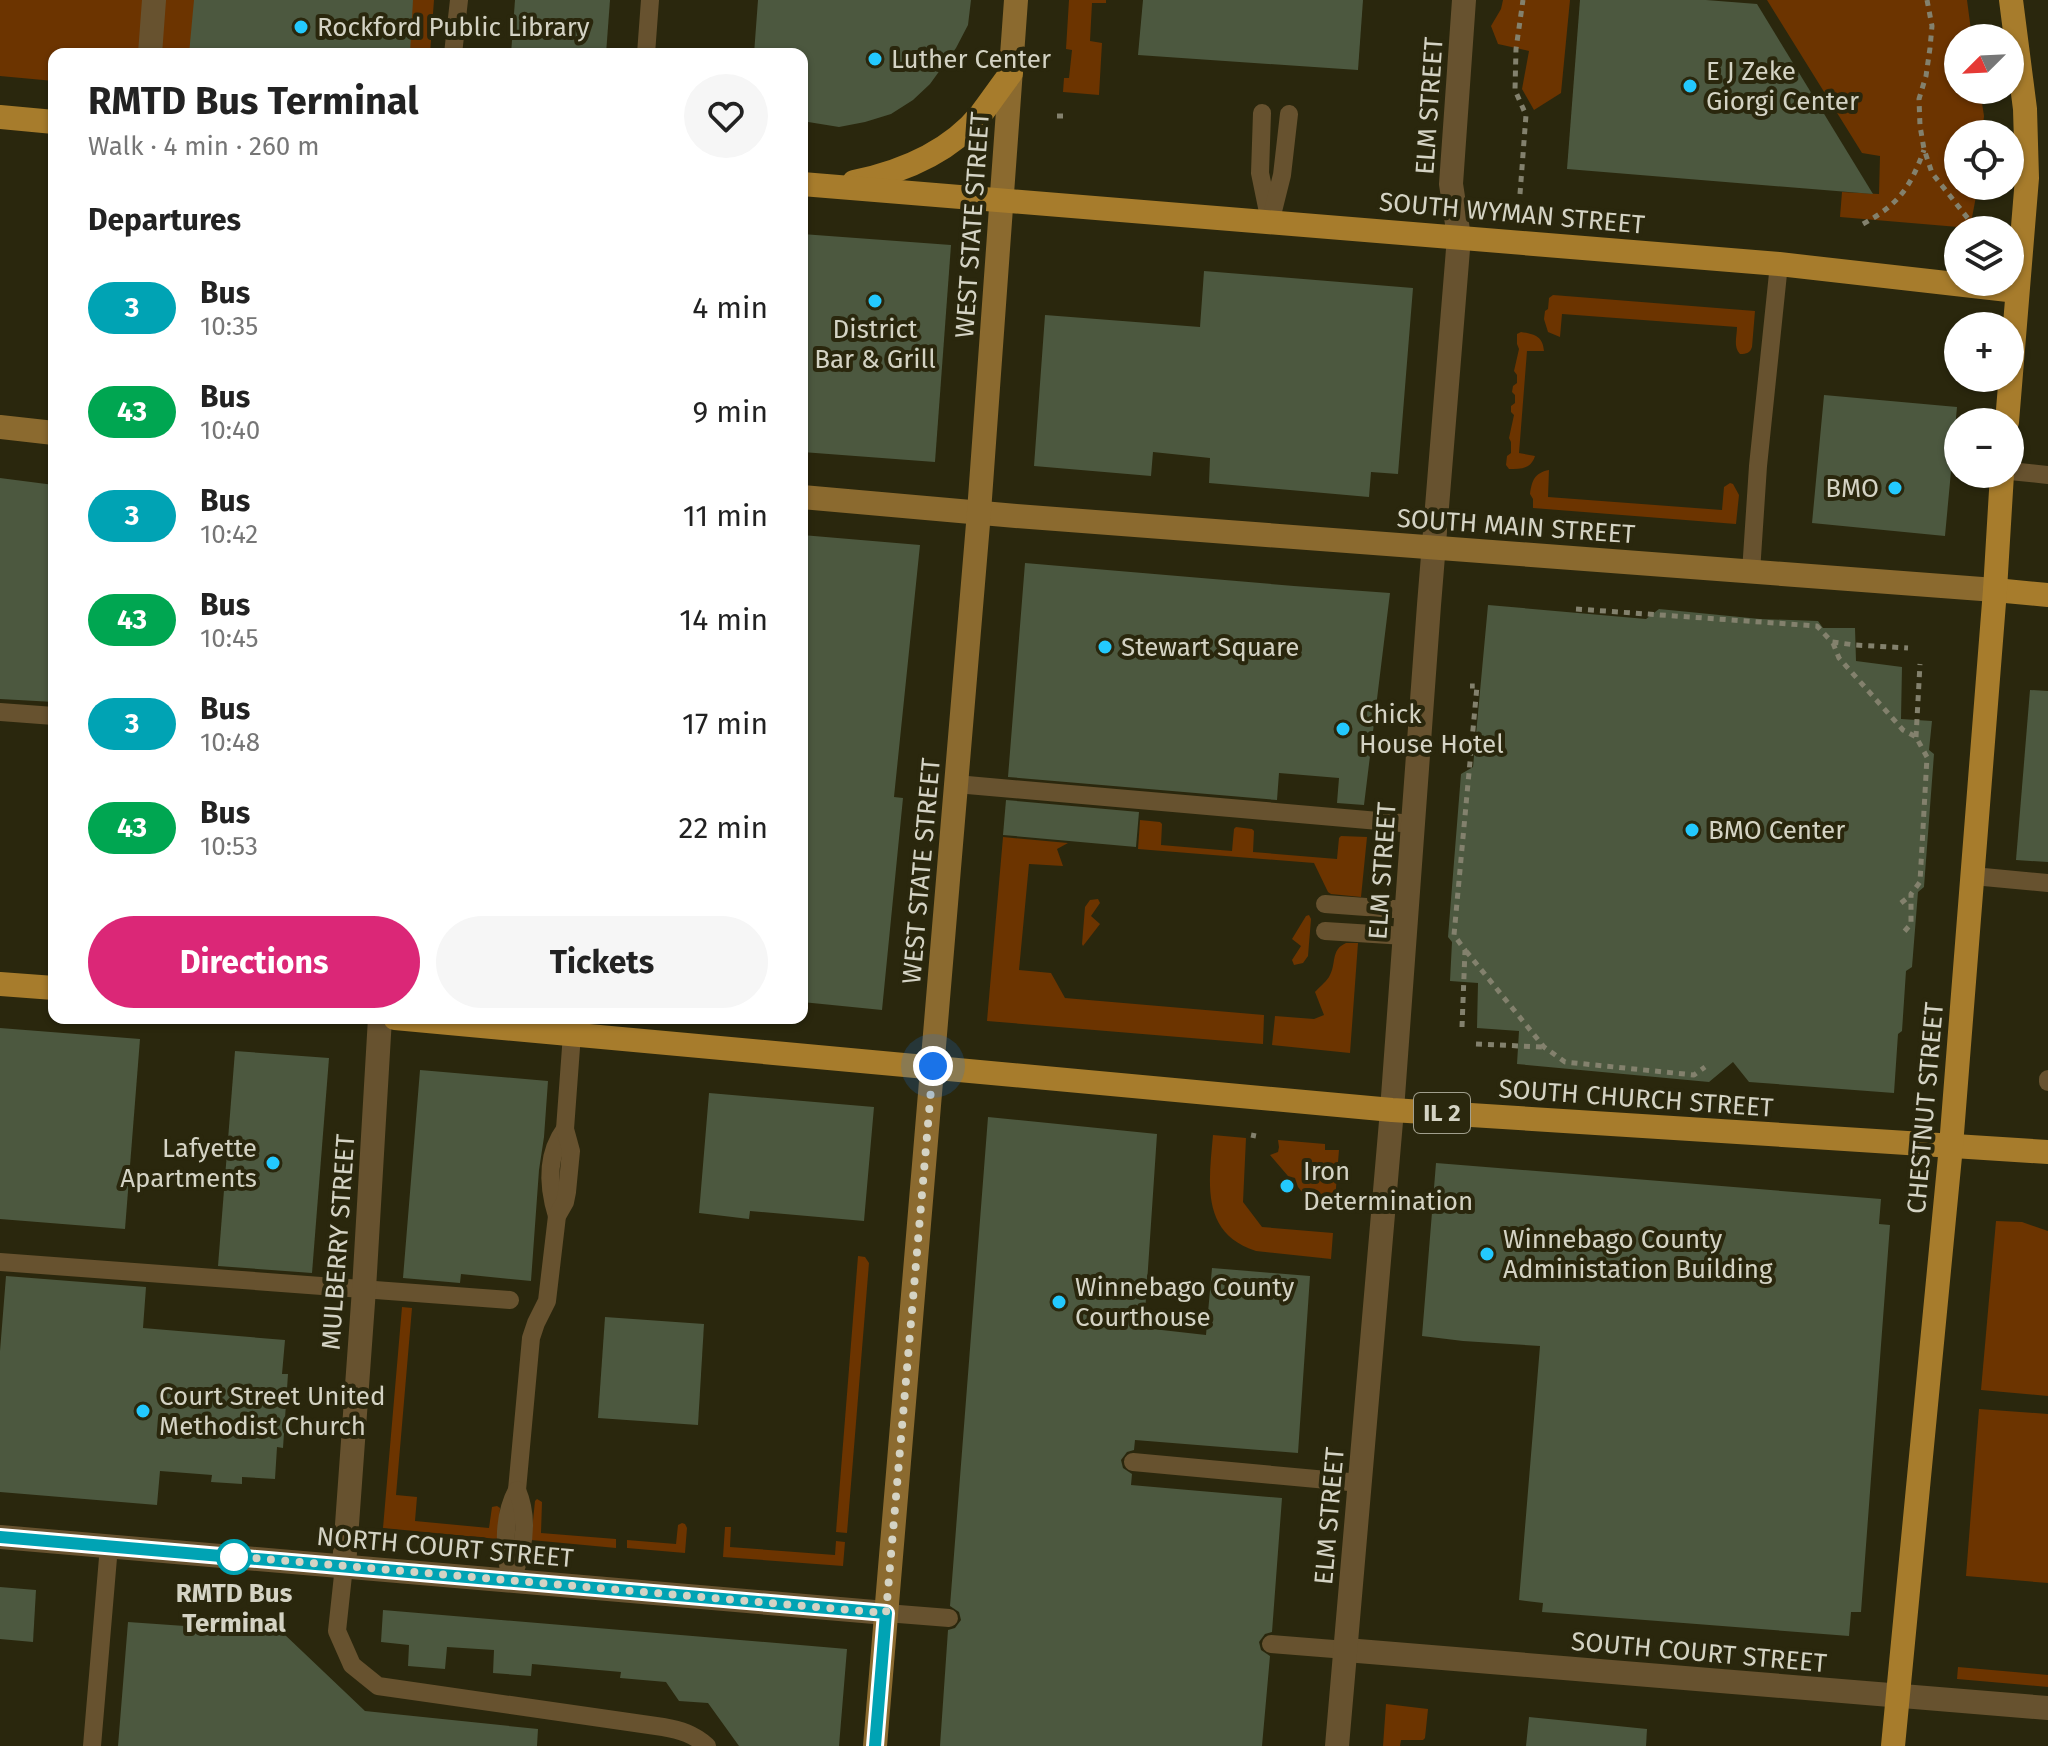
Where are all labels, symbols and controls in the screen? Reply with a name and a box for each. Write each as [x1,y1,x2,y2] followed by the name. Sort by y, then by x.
[317,12,590,43] place label: Rockford Public Library
[292,18,310,36] marker: Rockford Public Library
[1944,24,2024,104] north arrow
[1944,24,2024,488] map controls
[1409,36,1450,176] street label: ELM STREET
[891,44,1051,75] place label: Luther Center
[866,50,884,68] marker: Luther Center
[1706,56,1859,117] place label: E J Zeke Giorgi Center
[684,74,768,158] button: heart
[1681,77,1699,95] marker: E J Zeke Giorgi Center
[88,78,419,124] text: RMTD Bus Terminal
[949,110,996,339] street label: WEST STATE STREET
[1944,120,2024,200] button: locate
[88,131,320,162] text: Walk · 4 min · 260 m
[1378,186,1647,241] street label: SOUTH WYMAN STREET
[88,202,241,238] text: Departures
[1944,216,2024,296] button: layers
[200,275,250,311] text: Bus
[692,290,768,326] text: 4 min
[125,291,139,324] text: 3
[866,292,884,310] marker: District Bar & Grill
[200,311,258,342] text: 10:35
[1944,312,2024,392] button: +
[814,314,936,375] place label: District Bar & Grill
[200,379,250,415] text: Bus
[693,394,768,430] text: 9 min
[117,395,147,428] text: 43
[1944,408,2024,488] button: −
[200,415,260,446] text: 10:40
[1825,473,1879,504] place label: BMO
[1886,479,1904,497] marker: BMO
[200,483,250,519] text: Bus
[683,498,768,534] text: 11 min
[125,499,139,532] text: 3
[1396,503,1637,550] street label: SOUTH MAIN STREET
[200,519,258,550] text: 10:42
[200,587,250,623] text: Bus
[679,602,768,638] text: 14 min
[117,603,147,636] text: 43
[200,623,258,654] text: 10:45
[1121,632,1300,663] place label: Stewart Square
[1096,638,1114,656] marker: Stewart Square
[200,691,250,727] text: Bus
[1359,699,1504,760] place label: Chick House Hotel
[682,706,768,742] text: 17 min
[125,707,139,740] text: 3
[1334,720,1352,738] marker: Chick House Hotel
[200,727,260,758] text: 10:48
[896,756,947,985] street label: WEST STATE STREET
[200,795,250,831] text: Bus
[1362,801,1403,941] street label: ELM STREET
[679,810,768,846] text: 22 min
[117,811,147,844] text: 43
[1708,815,1845,846] place label: BMO Center
[1683,821,1701,839] marker: BMO Center
[200,831,258,862] text: 10:53
[88,916,420,1008] button: Directions
[436,916,768,1008] button: Tickets
[1901,1000,1950,1215] street label: CHESTNUT STREET
[913,1046,953,1086] your location
[1497,1073,1775,1124] street label: SOUTH CHURCH STREET
[1414,1093,1470,1133] road number: IL 2
[120,1133,257,1194] place label: Lafyette Apartments
[315,1133,362,1351] street label: MULBERRY STREET
[264,1154,282,1172] marker: Lafyette Apartments
[1303,1156,1473,1217] place label: Iron Determination
[1278,1177,1296,1195] marker: Iron Determination
[1503,1224,1773,1285] place label: Winnebago County Administation Building
[1478,1245,1496,1263] marker: Winnebago County Administation Building
[1075,1272,1295,1333] place label: Winnebago County Courthouse
[1050,1293,1068,1311] marker: Winnebago County Courthouse
[159,1381,386,1442] place label: Court Street United Methodist Church
[134,1402,152,1420] marker: Court Street United Methodist Church
[1308,1446,1351,1586] street label: ELM STREET
[315,1521,575,1574] street label: NORTH COURT STREET
[217,1540,251,1574] marker: RMTD Bus Terminal
[176,1578,293,1639] place label: RMTD Bus Terminal
[1570,1626,1828,1679] street label: SOUTH COURT STREET

